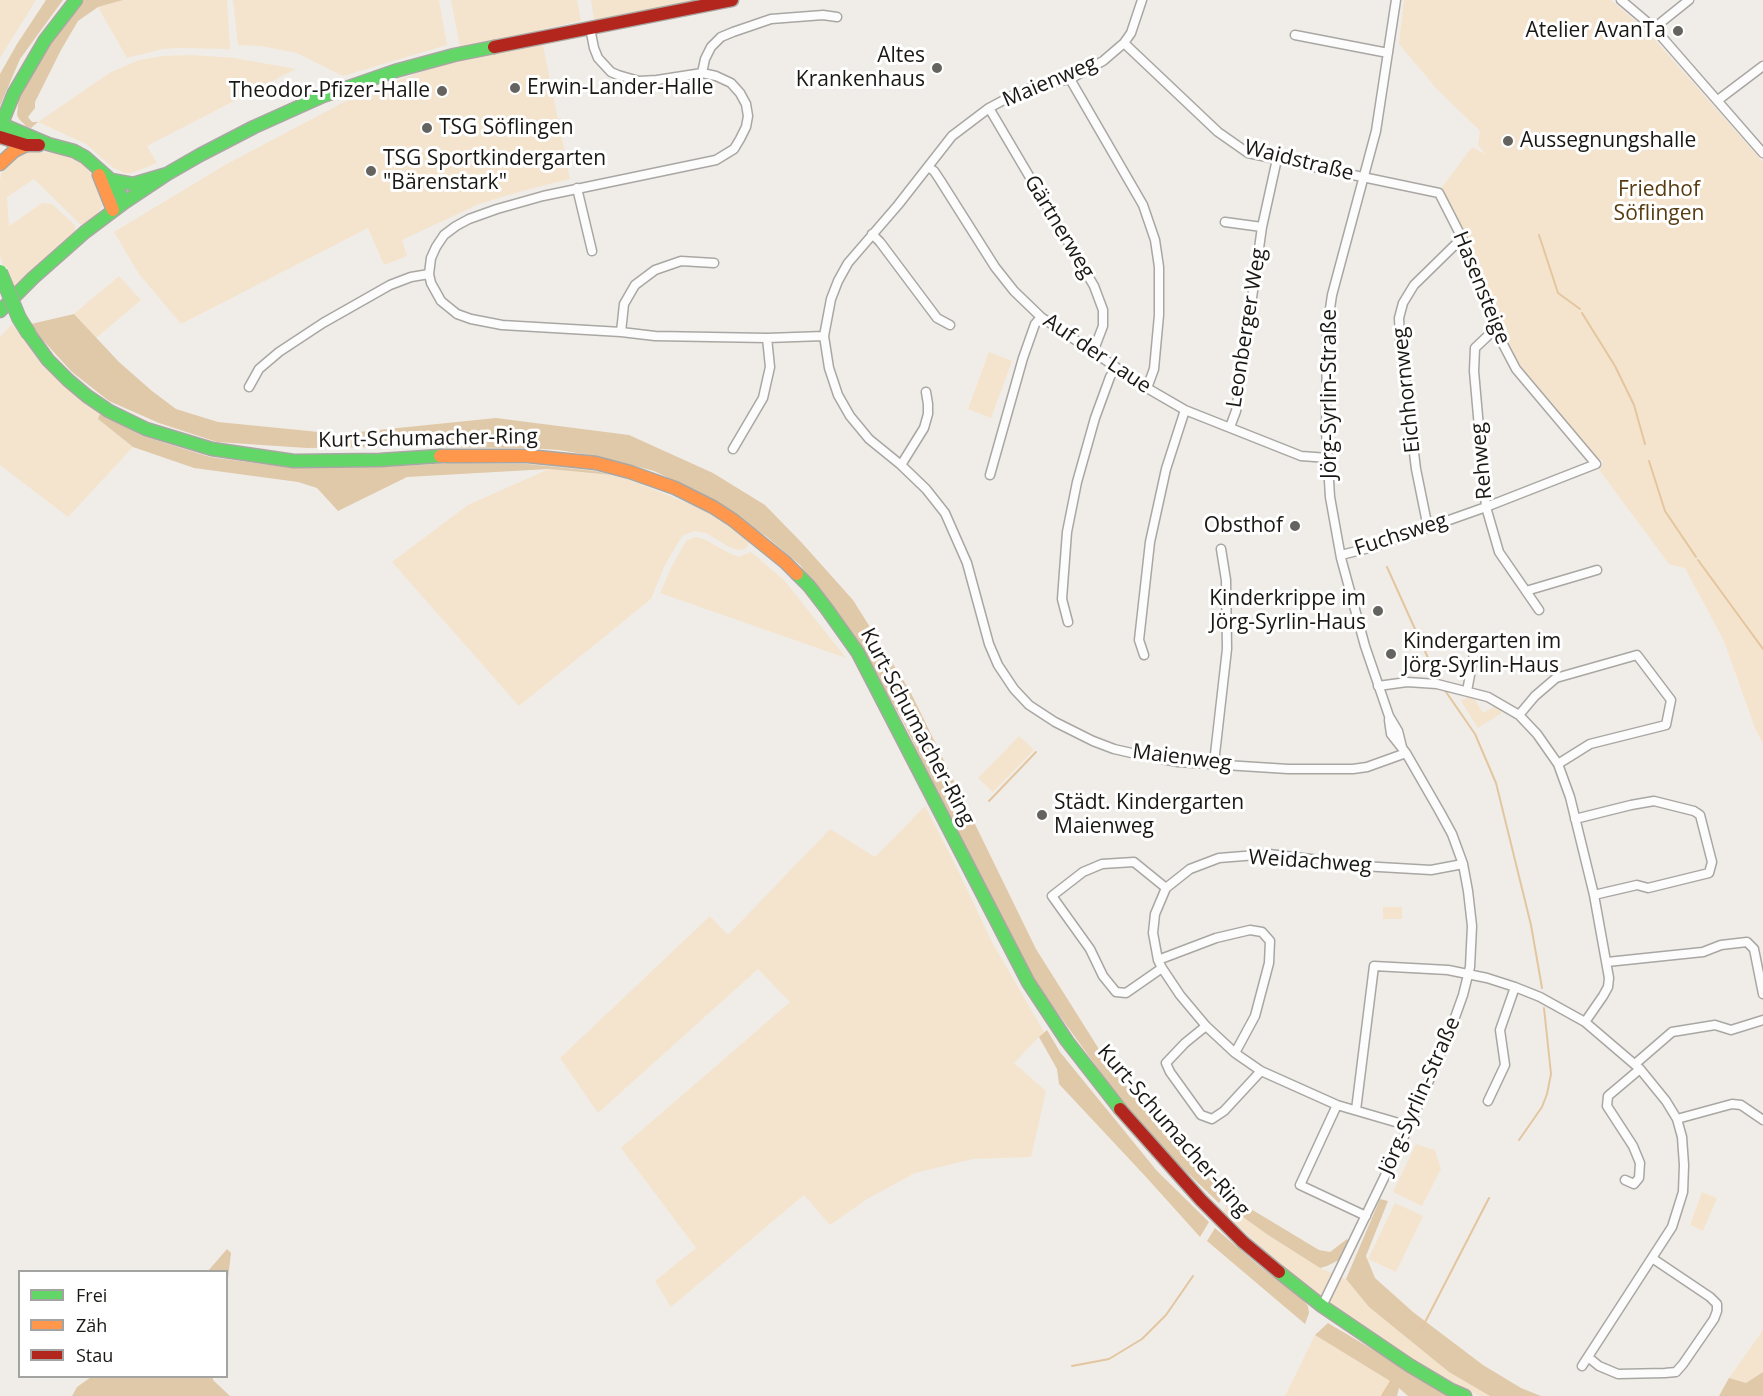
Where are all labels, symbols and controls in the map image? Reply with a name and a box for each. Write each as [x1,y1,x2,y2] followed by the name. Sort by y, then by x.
[1525,18,1666,44] place label: Atelier AvanTa
[1671,24,1685,38] marker: Atelier AvanTa
[796,43,925,93] place label: Altes Krankenhaus
[999,51,1101,113] street label: Maienweg
[930,61,944,75] marker: Altes Krankenhaus
[527,75,713,101] place label: Erwin-Lander-Halle
[229,78,430,104] place label: Theodor-Pfizer-Halle
[508,81,522,95] marker: Erwin-Lander-Halle
[435,84,449,98] marker: Theodor-Pfizer-Halle
[439,115,574,141] place label: TSG Söflingen
[420,121,434,135] marker: TSG Söflingen
[1520,128,1696,154] place label: Aussegnungshalle
[1501,134,1515,148] marker: Aussegnungshalle
[1242,135,1356,187] street label: Waidstraße
[383,146,606,196] place label: TSG Sportkindergarten "Bärenstark"
[364,164,378,178] marker: TSG Sportkindergarten "Bärenstark"
[1018,171,1100,283] street label: Gärtnerweg
[1614,177,1704,227] park label: Friedhof Söflingen
[1447,228,1515,348] street label: Hasensteige
[1222,246,1272,410] street label: Leonberger Weg
[1038,309,1156,399] street label: Auf der Laue
[1317,309,1343,479] street label: Jörg-Syrlin-Straße
[1388,326,1426,454] street label: Eichhornweg
[1466,421,1498,501] street label: Rehweg
[318,424,538,454] street label: Kurt-Schumacher-Ring
[1351,508,1451,562] street label: Fuchsweg
[1204,513,1283,539] place label: Obsthof
[1288,519,1302,533] marker: Obsthof
[1209,586,1366,636] place label: Kinderkrippe im Jörg-Syrlin-Haus
[1371,604,1385,618] marker: Kinderkrippe im Jörg-Syrlin-Haus
[854,624,980,830] street label: Kurt-Schumacher-Ring
[1403,629,1561,679] place label: Kindergarten im Jörg-Syrlin-Haus
[1384,647,1398,661] marker: Kindergarten im Jörg-Syrlin-Haus
[1131,739,1233,777] street label: Maienweg
[1054,790,1244,840] place label: Städt. Kindergarten Maienweg
[1035,808,1049,822] marker: Städt. Kindergarten Maienweg
[1248,845,1372,879] street label: Weidachweg
[1374,1013,1466,1179] street label: Jörg-Syrlin-Straße
[1091,1040,1255,1222] street label: Kurt-Schumacher-Ring
[18,1270,228,1378] legend
[76,1283,107,1307] text: Frei
[76,1313,107,1337] text: Zäh
[76,1343,113,1367] text: Stau

